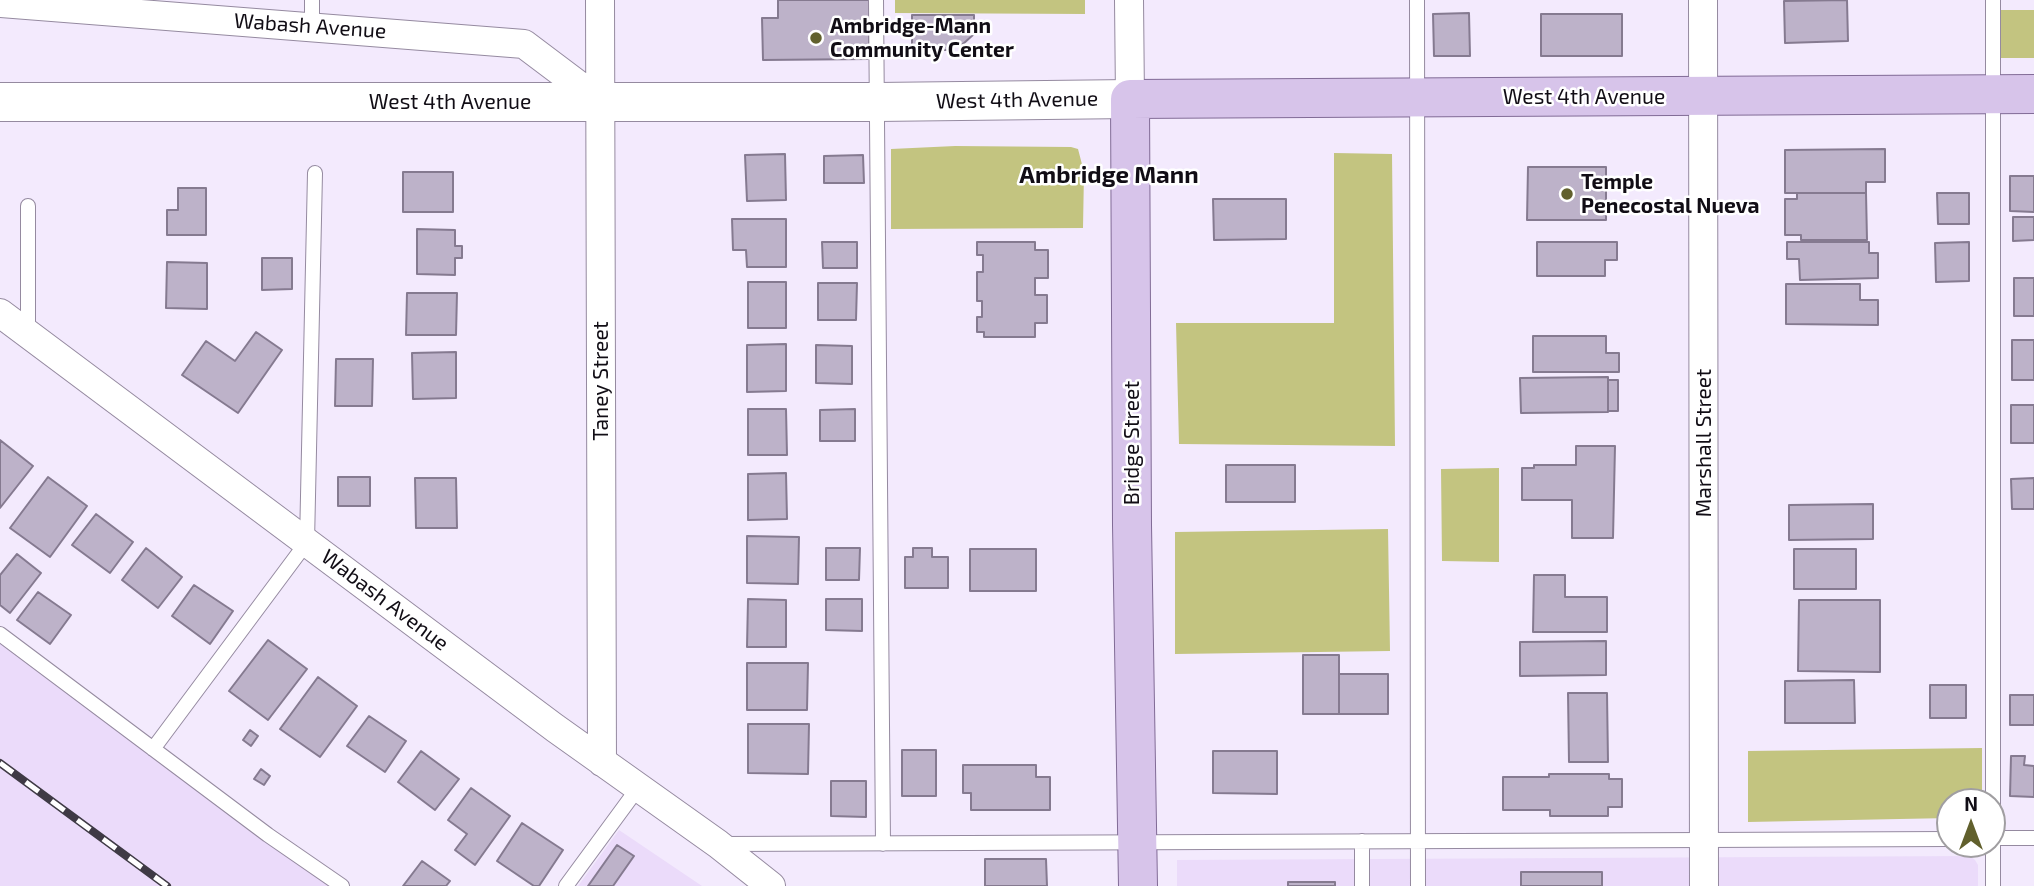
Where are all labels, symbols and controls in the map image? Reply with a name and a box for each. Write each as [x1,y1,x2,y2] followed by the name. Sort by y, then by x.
[233,8,387,44] street label: Wabash Avenue
[830,13,1014,63] place label: Ambridge-Mann Community Center
[808,30,824,46] marker: Ambridge-Mann Community Center
[1503,84,1665,110] street label: West 4th Avenue
[936,86,1098,114] street label: West 4th Avenue
[369,89,531,115] street label: West 4th Avenue
[1019,161,1199,189] district label: Ambridge Mann
[1581,169,1759,219] place label: Temple Penecostal Nueva
[1559,186,1575,202] marker: Temple Penecostal Nueva
[588,321,614,441] street label: Taney Street
[1691,369,1717,517] street label: Marshall Street
[1119,381,1145,505] street label: Bridge Street
[316,544,454,656] street label: Wabash Avenue
[1936,788,2006,858] north arrow
[1964,792,1978,815] text: N

